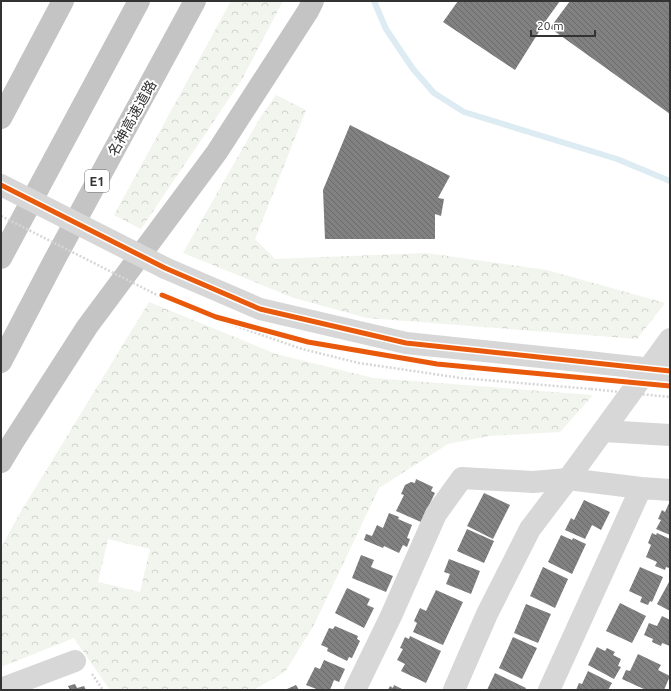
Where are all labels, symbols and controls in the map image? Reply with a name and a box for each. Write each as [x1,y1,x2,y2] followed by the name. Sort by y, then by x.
[531,12,595,38] scale bar
[537,19,564,32] text: 20 m
[105,77,159,159] street label: 名神高速道路
[85,170,109,192] road number: E1

